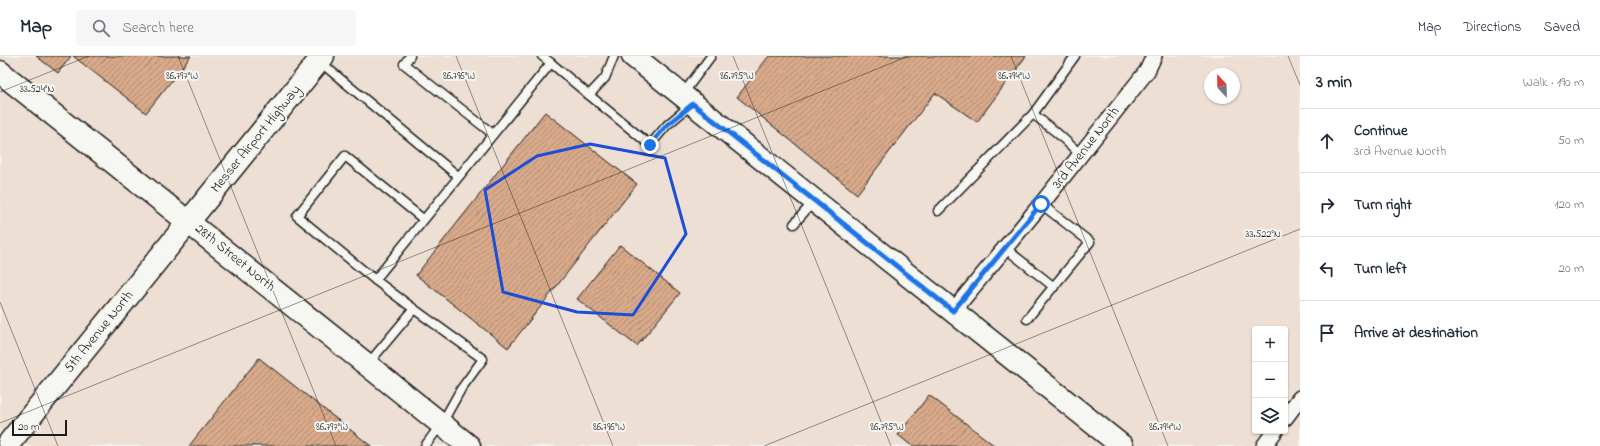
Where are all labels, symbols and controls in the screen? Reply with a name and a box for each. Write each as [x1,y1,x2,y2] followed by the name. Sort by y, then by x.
[76,10,356,46] search box
[20,14,52,41] text: Map
[90,17,112,39] icon: search
[122,17,194,39] text: Search here
[1418,17,1441,38] text: Map
[1463,17,1521,38] text: Directions
[1543,17,1580,38] text: Saved
[1204,68,1240,104] north arrow
[166,69,198,84] text: 86.797°W
[443,69,475,84] text: 86.796°W
[720,69,754,84] text: 86.795°W
[998,69,1030,84] text: 86.794°W
[1316,70,1352,95] text: 3 min
[1523,73,1584,92] text: Walk · 190 m
[206,80,307,198] street label: Messer Airport Highway
[20,82,55,97] text: 33.524°N
[1047,102,1125,194] street label: 3rd Avenue North
[1354,120,1408,142] text: Continue
[1316,130,1338,152] icon: ahead
[1558,131,1584,150] text: 50 m
[641,136,659,154] route end
[1354,142,1446,161] text: 3rd Avenue North
[1316,194,1338,216] icon: right
[1354,194,1412,216] text: Turn right
[1032,195,1050,213] route start
[1554,195,1584,214] text: 120 m
[190,219,280,297] street label: 28th Street North
[1245,227,1281,242] text: 33.522°N
[1316,258,1338,280] icon: left
[1354,258,1407,280] text: Turn left
[1559,259,1584,278] text: 20 m
[59,286,139,378] street label: 5th Avenue North
[1316,322,1338,344] icon: arrive
[1354,322,1478,344] text: Arrive at destination
[1252,326,1288,434] map controls
[1252,326,1288,362] button: +
[1252,362,1288,398] button: −
[1252,398,1288,434] button: layers
[12,418,67,437] scale bar
[18,419,40,435] text: 20 m
[316,420,348,435] text: 86.797°W
[593,420,625,435] text: 86.796°W
[870,420,904,435] text: 86.795°W
[1149,420,1181,435] text: 86.794°W

